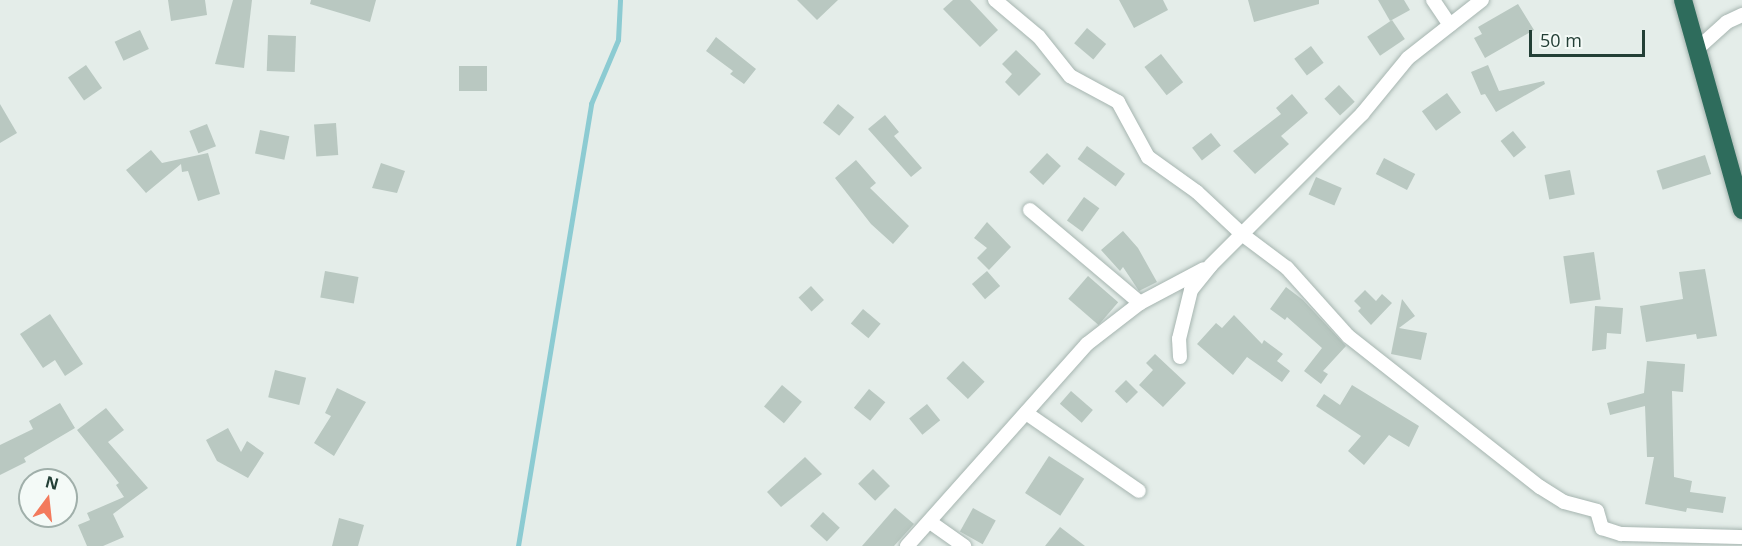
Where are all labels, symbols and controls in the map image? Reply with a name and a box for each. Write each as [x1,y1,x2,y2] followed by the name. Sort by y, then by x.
[1532,18,1648,56] scale bar
[1540,28,1582,52] text: 50 m
[18,468,78,528] north arrow
[43,470,61,495] text: N

